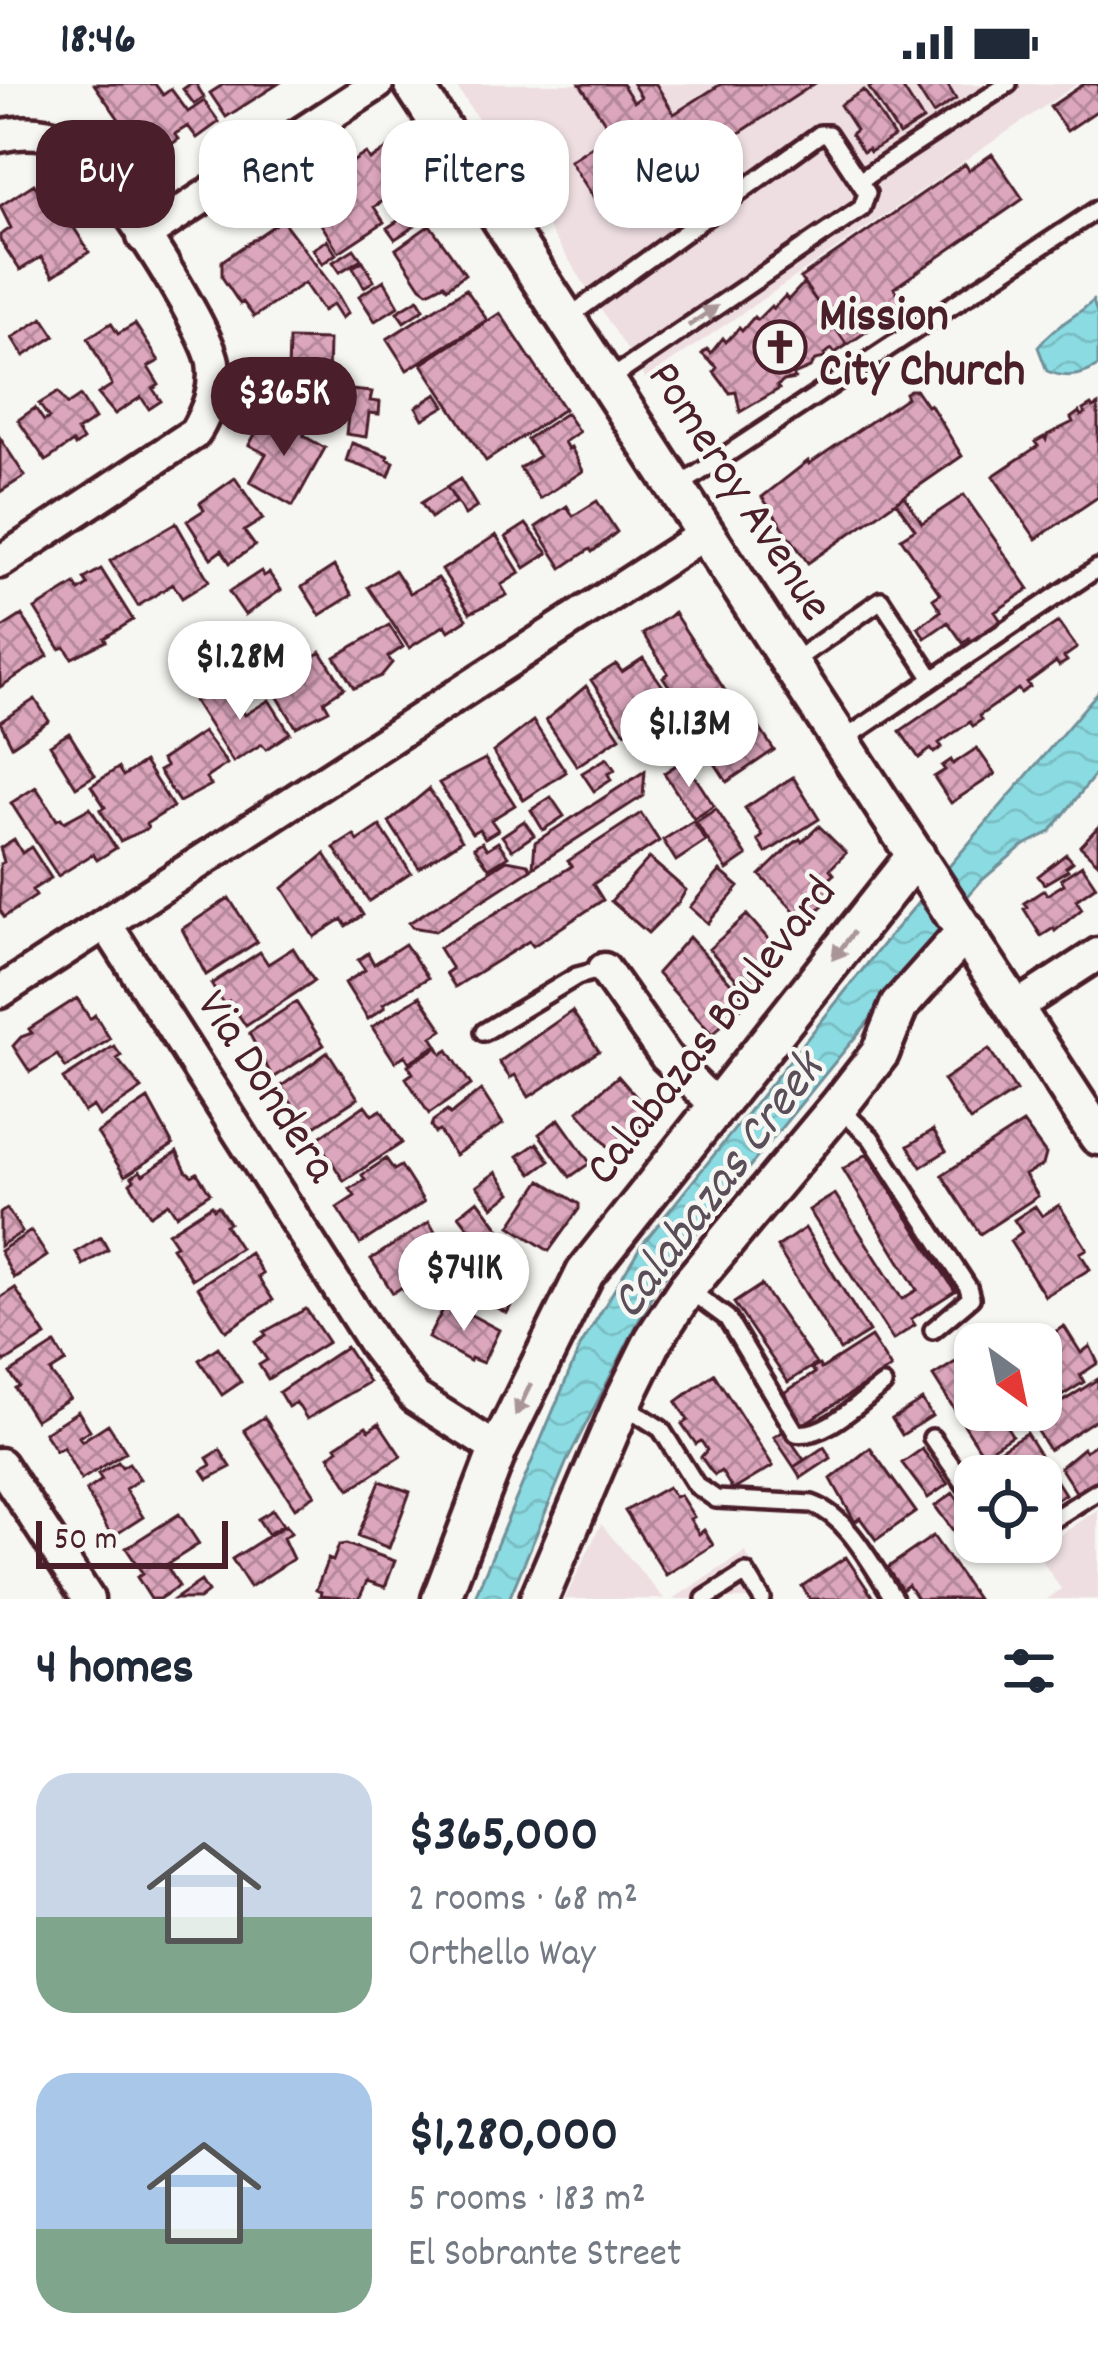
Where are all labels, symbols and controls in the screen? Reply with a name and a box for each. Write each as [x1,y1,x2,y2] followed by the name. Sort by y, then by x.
[60,10,136,74] text: 18:46
[36,120,175,228] chip: Buy
[199,120,357,228] chip: Rent
[381,120,569,228] chip: Filters
[593,120,743,228] chip: New
[819,285,1025,409] place label: Mission City Church
[687,305,720,328] one-way arrow
[752,319,808,375] church icon: Mission City Church
[627,349,847,637] street label: Pomeroy Avenue
[200,357,368,459] pin: $365K
[238,368,330,423] text: $365K
[142,621,338,723] pin: $1.28M
[195,632,285,687] text: $1.28M
[591,688,787,790] pin: $1.13M
[647,699,731,754] text: $1.13M
[571,864,857,1202] street label: Calabazas Boulevard
[831,931,856,962] one-way arrow
[176,978,353,1199] street label: Via Dondera
[596,1036,847,1336] water label: Calabazas Creek
[380,1232,548,1334] pin: $741K
[425,1243,503,1298] text: $741K
[954,1323,1062,1431] north arrow
[954,1323,1062,1563] map controls
[513,1383,533,1417] one-way arrow
[954,1455,1062,1563] button: locate
[36,1515,228,1568] scale bar
[54,1518,118,1565] text: 50 m
[36,1635,194,1707] text: 4 homes
[996,1638,1062,1704] icon: filters
[408,1802,598,1874] text: $365,000
[132,1821,276,1965] icon: home
[408,1874,638,1929] text: 2 rooms · 68 m²
[408,1929,596,1984] text: Orthello Way
[408,2102,618,2174] text: $1,280,000
[132,2121,276,2265] icon: home
[408,2174,646,2229] text: 5 rooms · 183 m²
[408,2229,681,2284] text: El Sobrante Street

